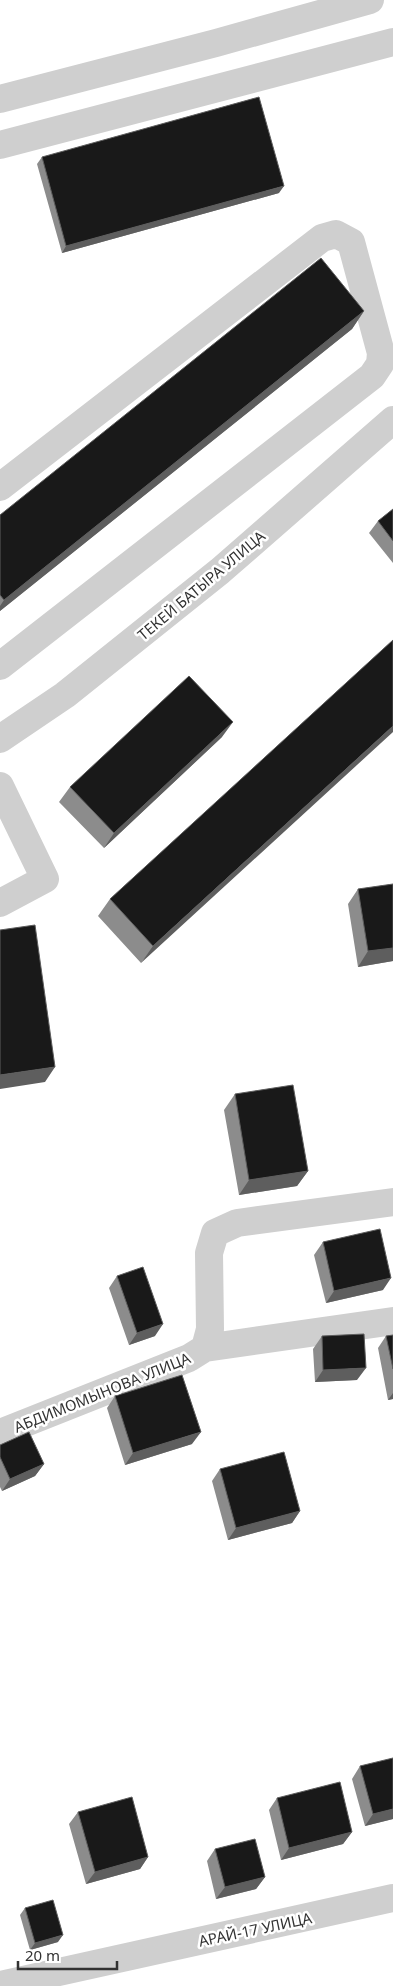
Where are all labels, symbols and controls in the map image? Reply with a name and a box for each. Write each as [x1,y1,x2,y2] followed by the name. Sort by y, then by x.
[133,525,269,644] street label: ТЕКЕЙ БАТЫРА УЛИЦА
[11,1347,194,1437] street label: АБДИМОМЫНОВА УЛИЦА
[197,1907,314,1951] street label: АРАЙ-17 УЛИЦА
[18,1938,116,1970] scale bar
[25,1945,60,1965] text: 20 m

